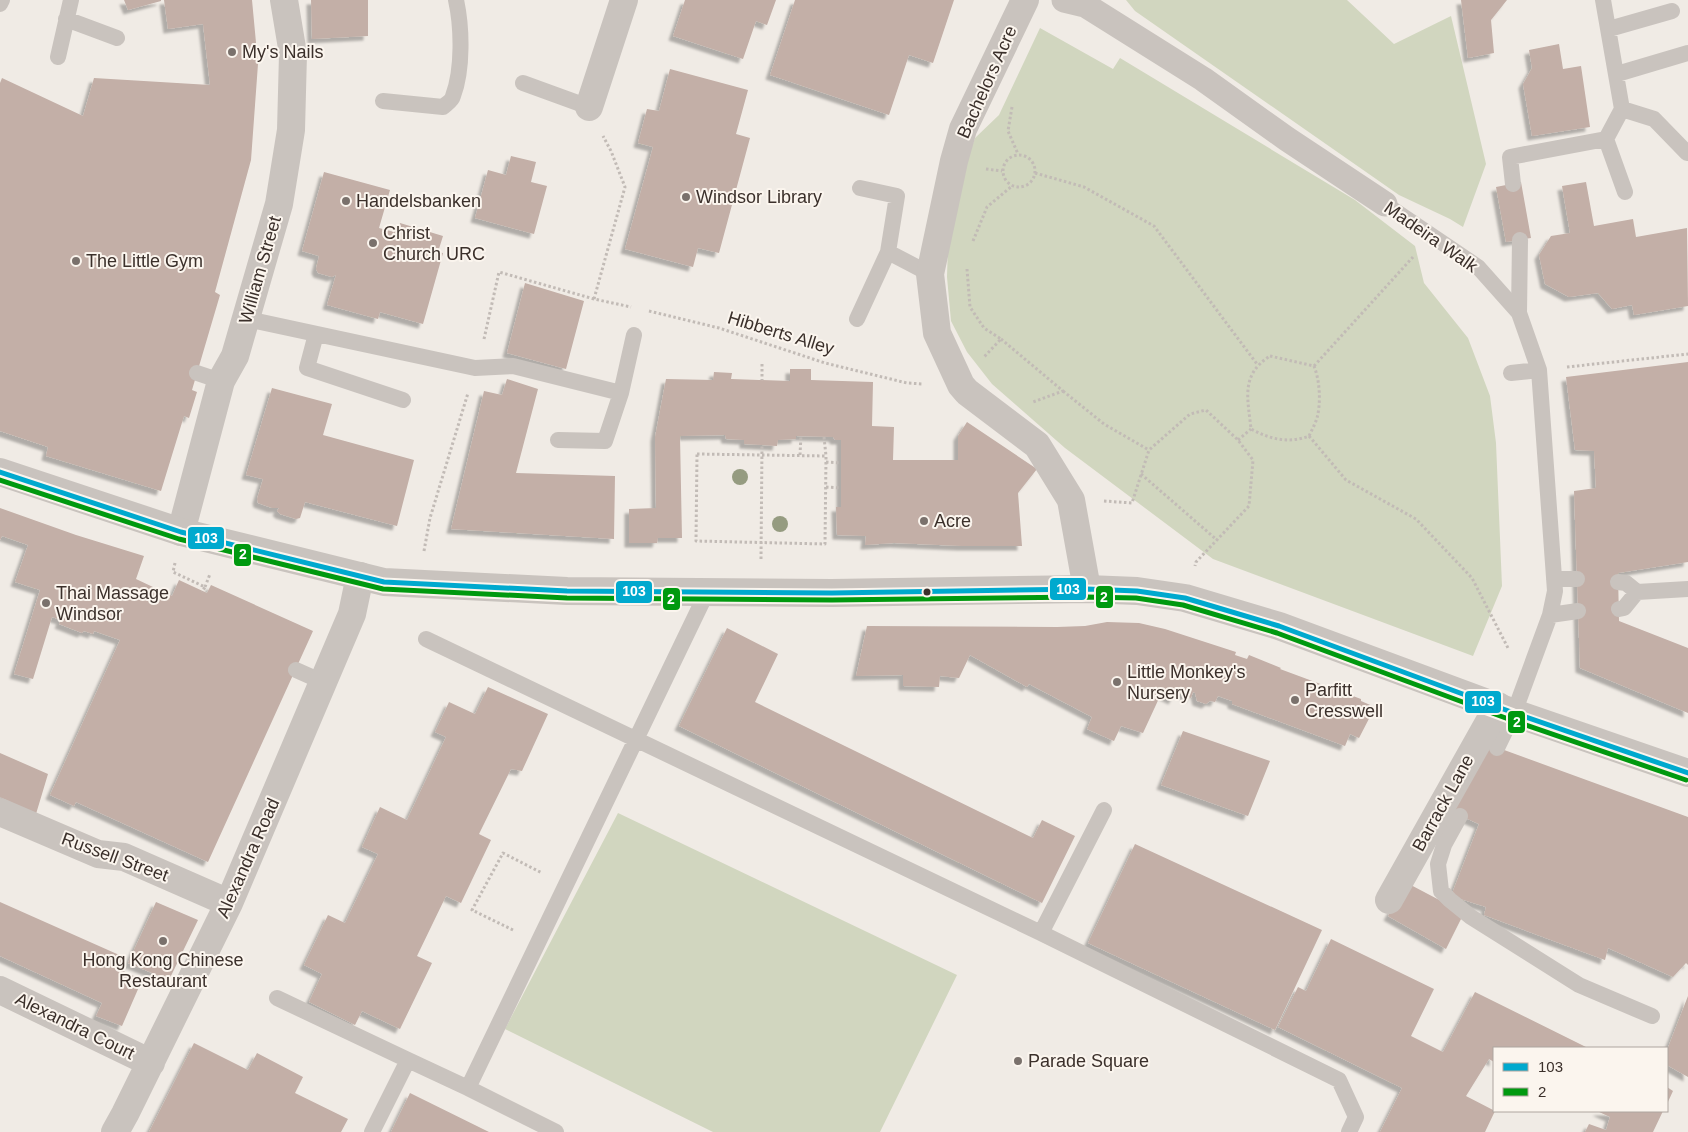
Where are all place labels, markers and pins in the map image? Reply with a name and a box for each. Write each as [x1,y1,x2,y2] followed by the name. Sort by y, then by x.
[242,42,323,62] place label: My's Nails
[226,46,238,58] marker: My's Nails
[696,187,822,207] place label: Windsor Library
[356,191,481,211] place label: Handelsbanken
[680,191,692,203] marker: Windsor Library
[340,195,352,207] marker: Handelsbanken
[383,223,485,264] place label: Christ Church URC
[367,237,379,249] marker: Christ Church URC
[86,251,203,271] place label: The Little Gym
[70,255,82,267] marker: The Little Gym
[934,511,971,531] place label: Acre
[918,515,930,527] marker: Acre
[56,583,169,624] place label: Thai Massage Windsor
[922,587,932,597] unlabelled marker
[40,597,52,609] marker: Thai Massage Windsor
[1127,662,1246,703] place label: Little Monkey's Nursery
[1111,676,1123,688] marker: Little Monkey's Nursery
[1305,680,1383,721] place label: Parfitt Cresswell
[1289,694,1301,706] marker: Parfitt Cresswell
[157,935,169,947] marker: Hong Kong Chinese Restaurant
[82,950,244,991] place label: Hong Kong Chinese Restaurant
[1028,1051,1149,1071] place label: Parade Square
[1012,1055,1024,1067] marker: Parade Square

